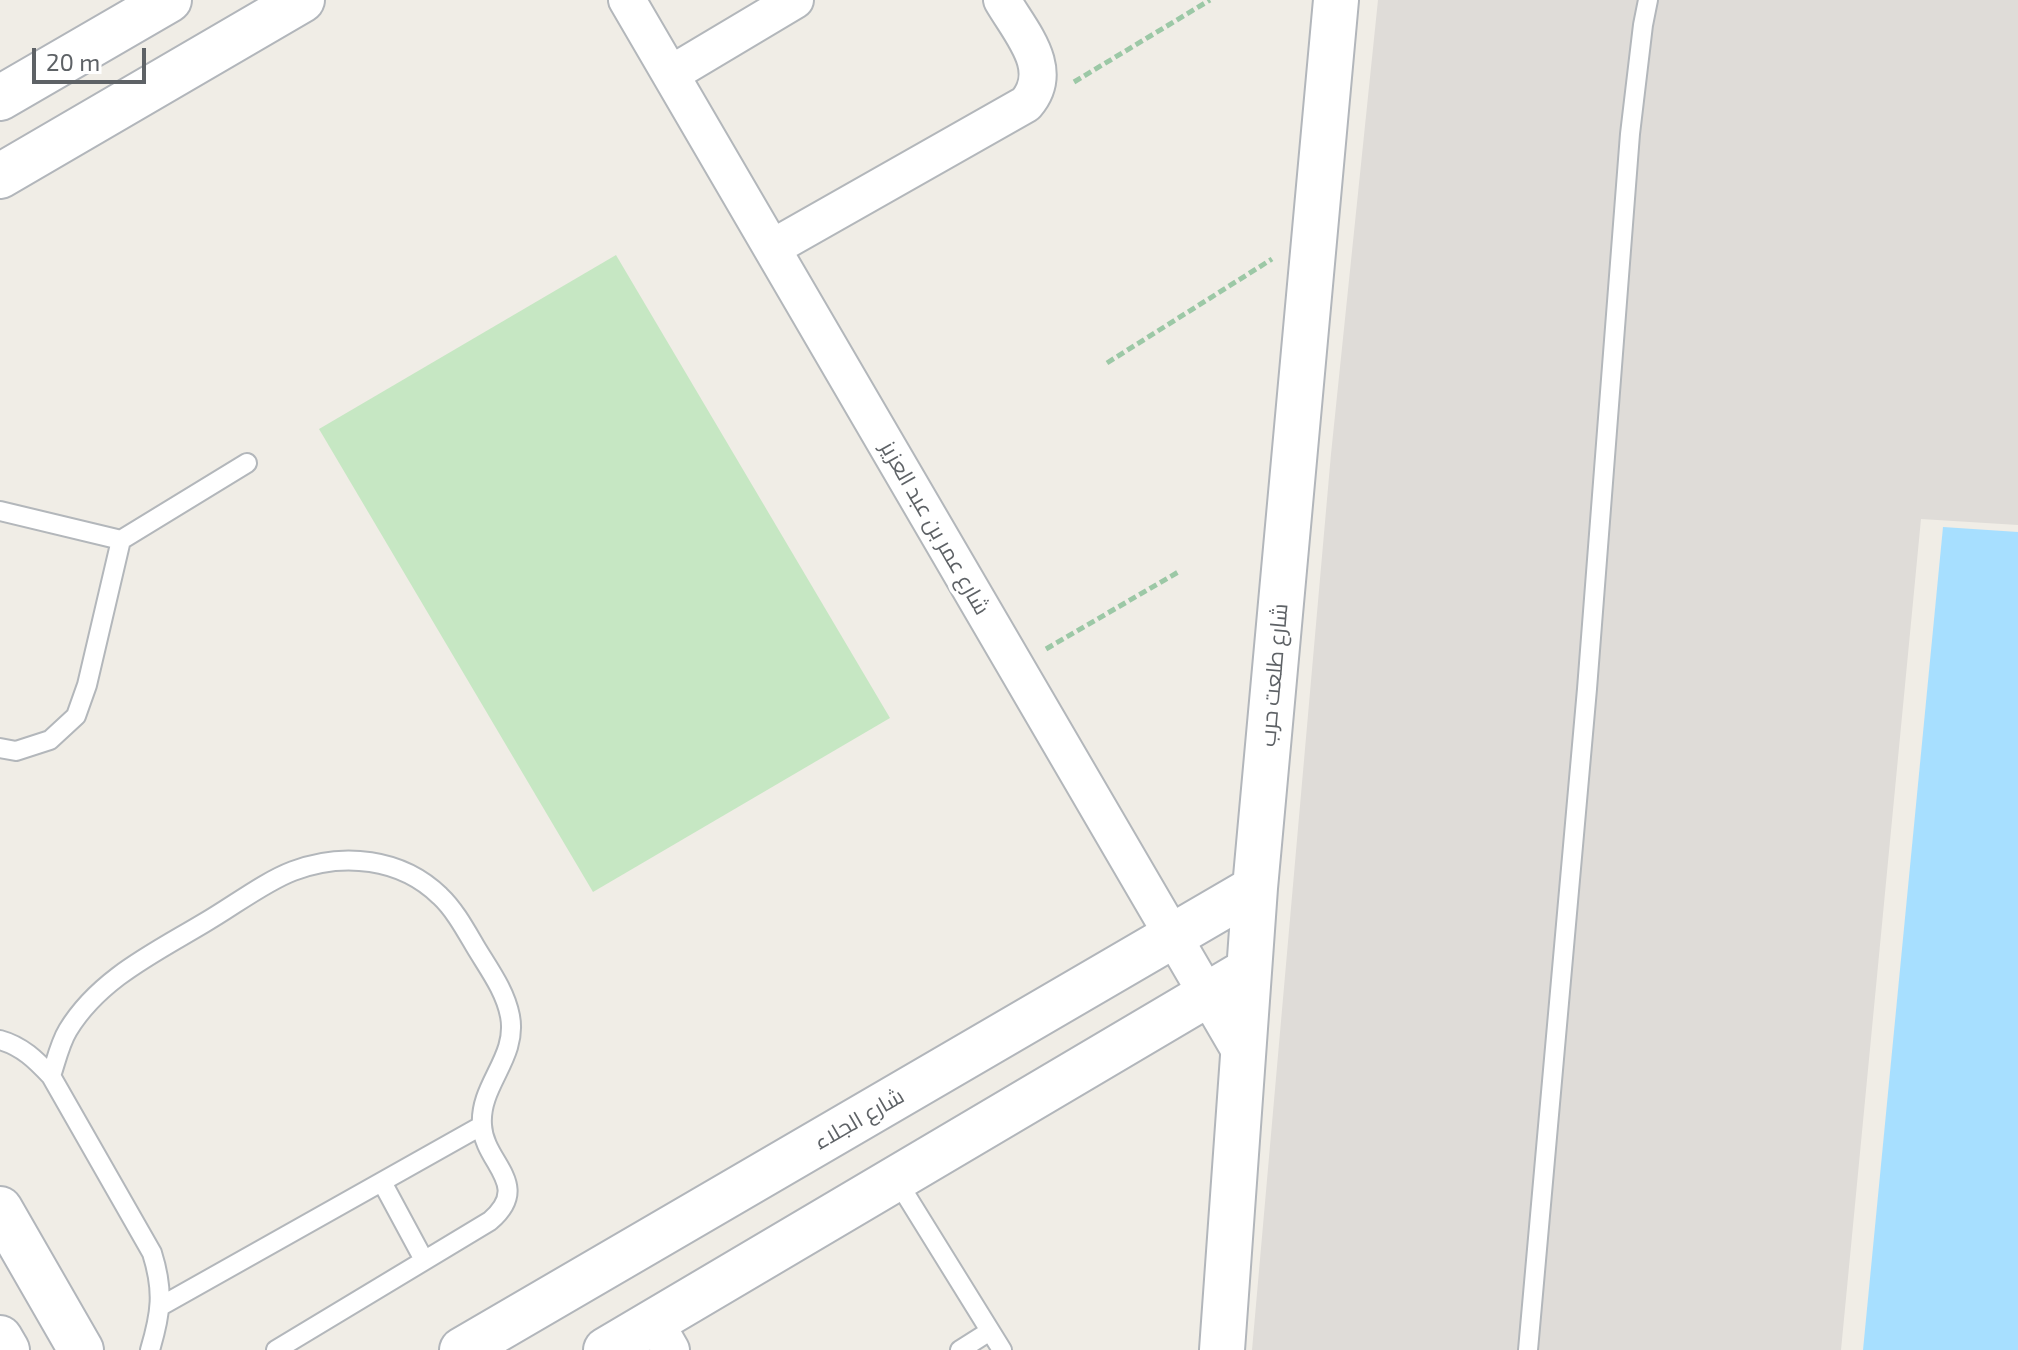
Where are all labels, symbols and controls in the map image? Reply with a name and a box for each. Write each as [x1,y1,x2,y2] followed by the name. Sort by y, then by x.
[36,32,150,82] scale bar
[46,47,100,76] text: 20 m
[875,437,995,619] street label: شارع عمر بن عبد العزيز
[1255,602,1293,748] street label: شارع طلعت حرب
[809,1083,909,1155] street label: شارع الجلاء

